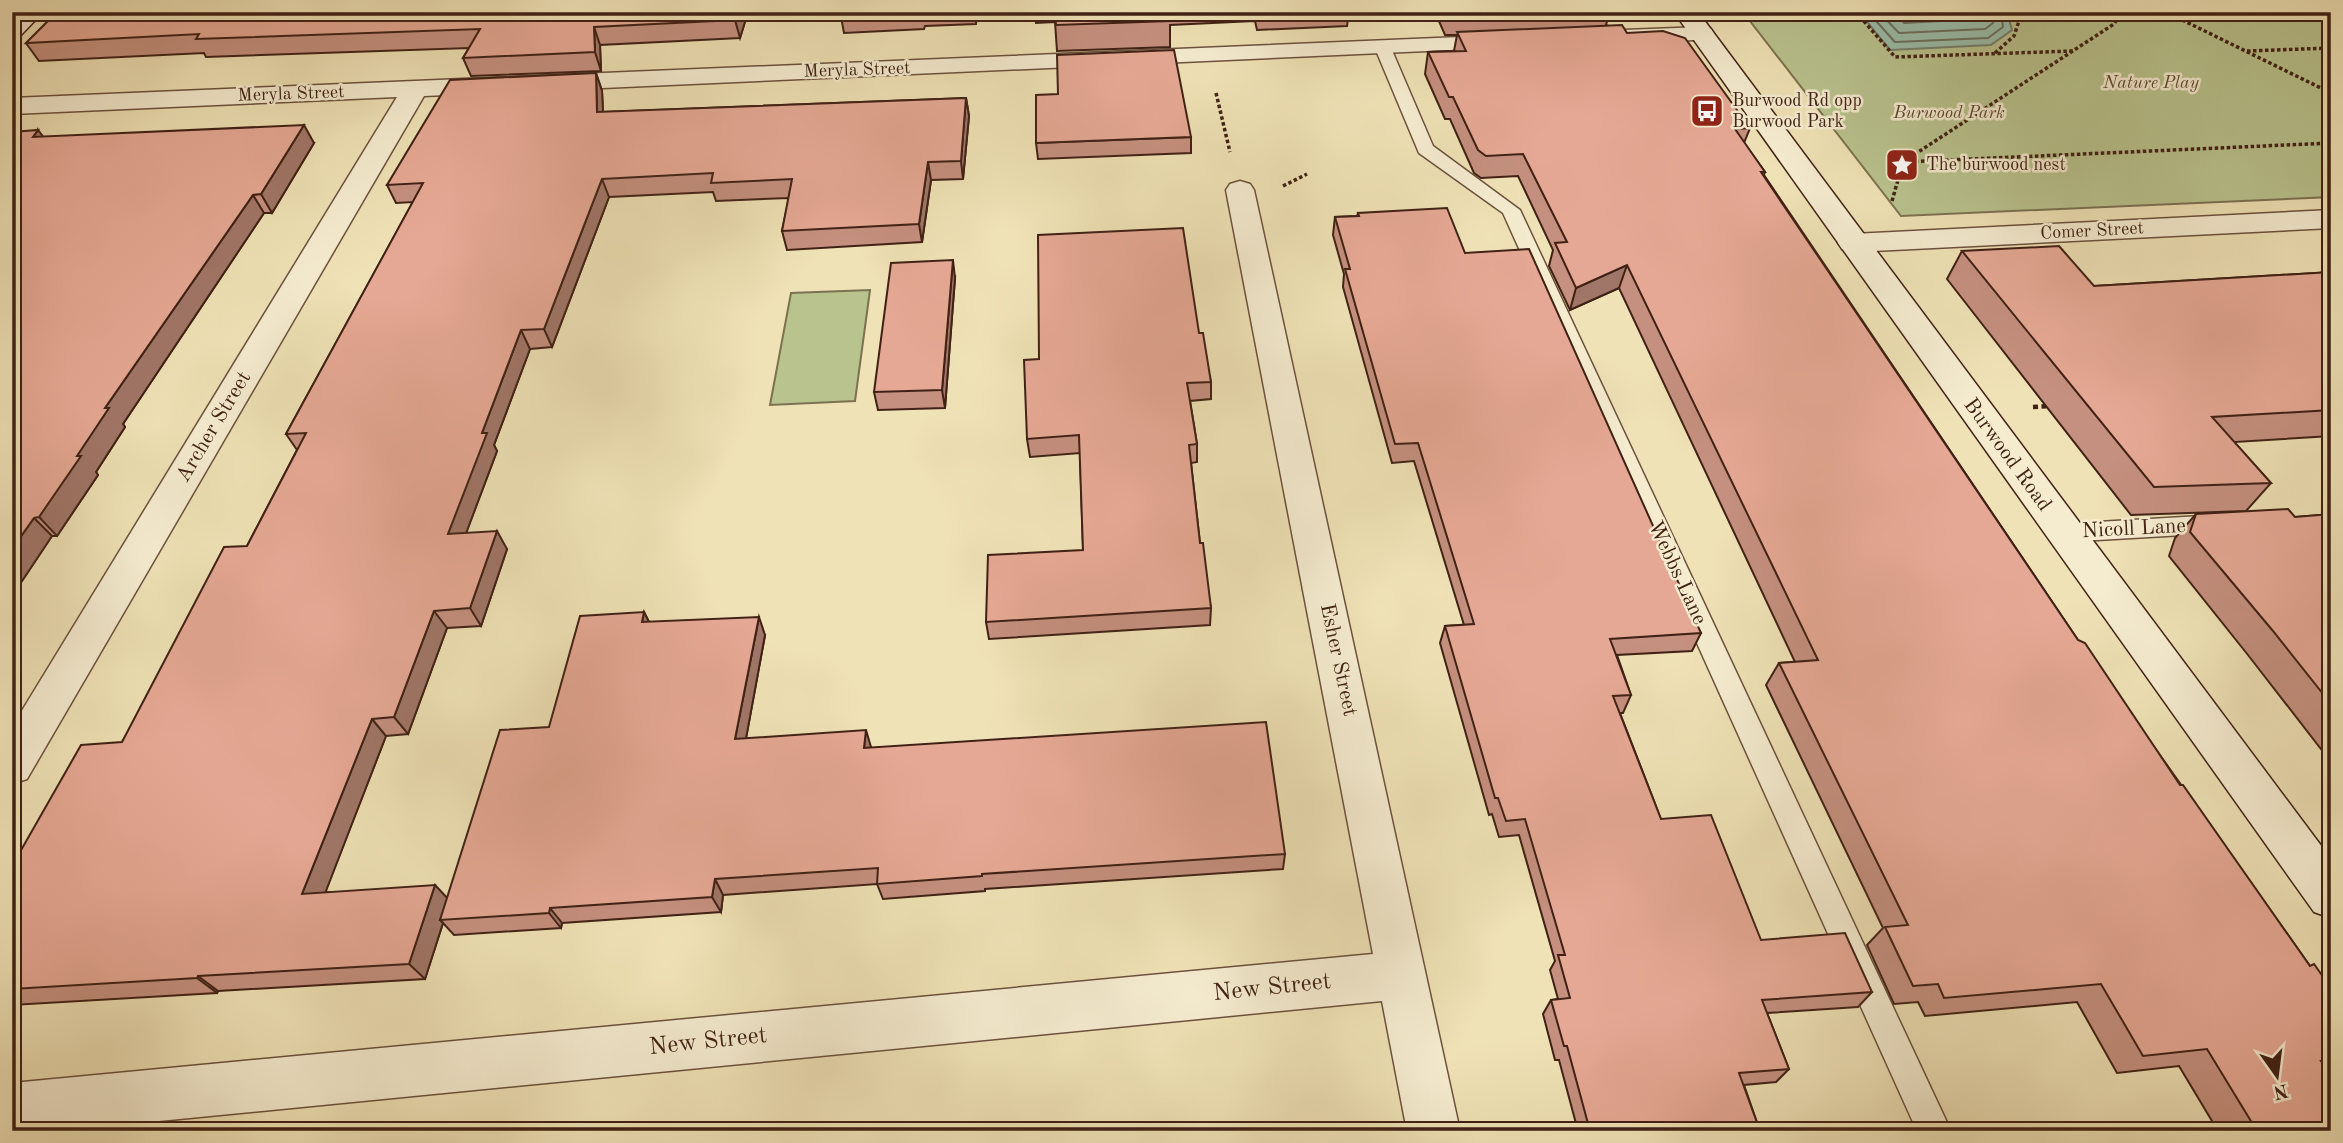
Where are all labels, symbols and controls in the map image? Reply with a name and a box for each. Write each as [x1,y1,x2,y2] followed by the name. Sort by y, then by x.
[803,59,911,81] street label: Meryla Street
[2102,74,2200,92] park label: Nature Play
[237,83,345,105] street label: Meryla Street
[1688,92,1726,130] bus stop icon: Burwood Rd opp Burwood Park
[1732,92,1862,131] place label: Burwood Rd opp Burwood Park
[1892,104,2005,122] park label: Burwood Park
[1883,146,1921,184] place icon: The burwood nest
[1926,156,2066,174] place label: The burwood nest
[2040,219,2144,243] street label: Comer Street
[173,368,255,486] street label: Archer Street
[1959,395,2055,515] street label: Burwood Road
[2081,516,2187,542] street label: Nicoll Lane
[1644,518,1710,628] street label: Webbs Lane
[1316,602,1360,718] street label: Esher Street
[1212,970,1332,1006] street label: New Street
[648,1024,768,1060] street label: New Street
[2242,1042,2312,1112] north arrow
[2271,1079,2290,1101] text: N

